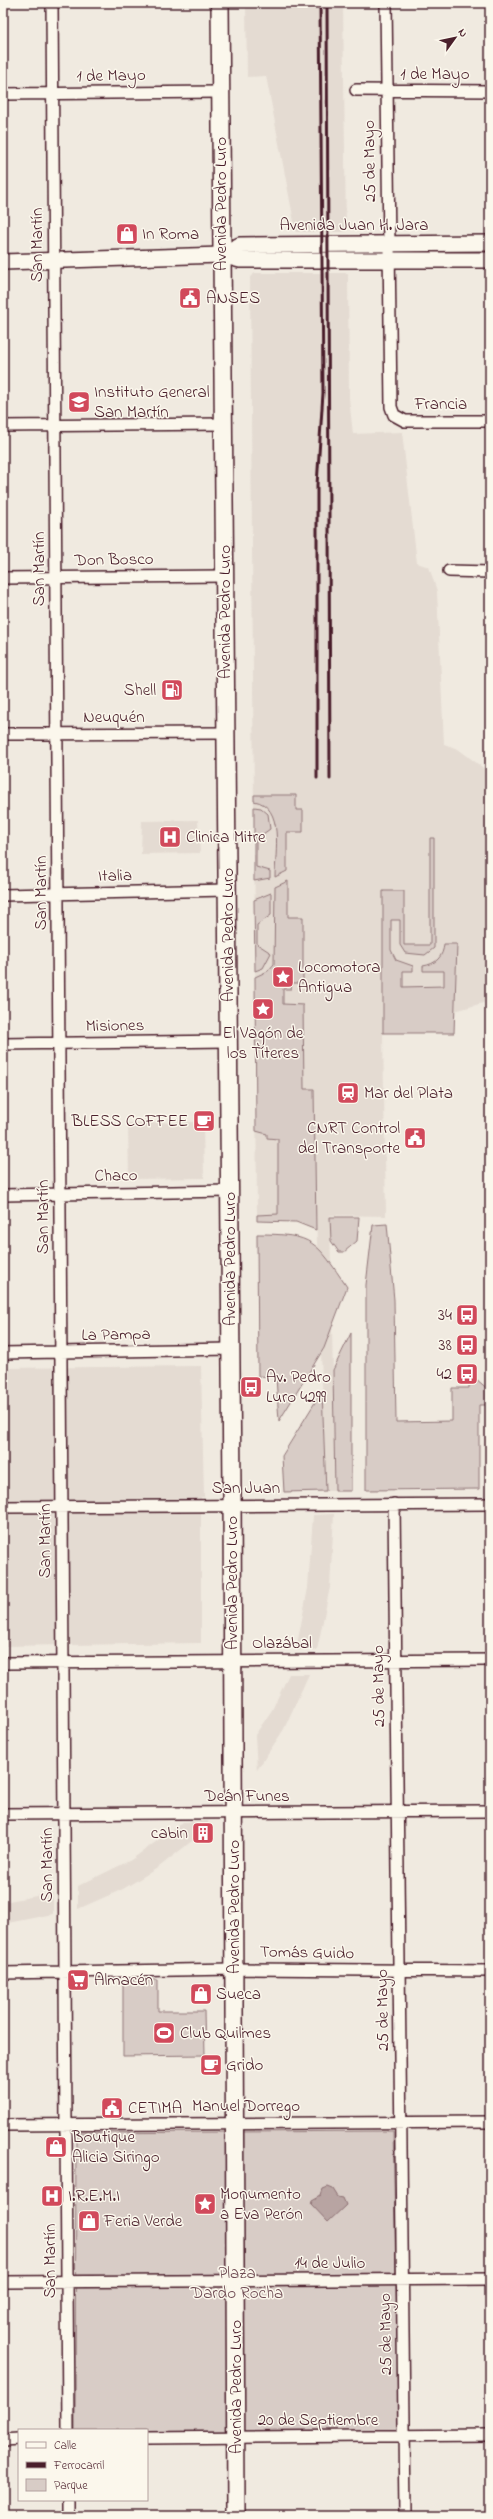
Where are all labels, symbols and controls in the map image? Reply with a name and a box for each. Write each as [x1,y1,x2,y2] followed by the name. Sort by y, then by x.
[435,18,475,58] north arrow
[454,26,471,41] text: N
[400,62,470,88] street label: 1 de Mayo
[76,63,146,90] street label: 1 de Mayo
[357,120,384,202] street label: 25 de Mayo
[209,137,234,271] street label: Avenida Pedro Luro
[25,208,50,282] street label: San Martín
[280,213,428,238] street label: Avenida Juan H. Jara
[114,221,140,247] shop icon: In Roma
[142,222,199,247] place label: In Roma
[177,285,203,311] public building icon: ANSES
[206,286,260,311] place label: ANSES
[94,380,210,425] place label: Instituto General San Martín
[66,389,92,415] school or university icon: Instituto General San Martín
[414,392,467,417] street label: Francia
[27,532,52,606] street label: San Martín
[213,545,238,679] street label: Avenida Pedro Luro
[73,547,154,573] street label: Don Bosco
[159,677,185,703] fuel station icon: Shell
[124,678,156,703] place label: Shell
[83,705,145,730] street label: Neuquén
[157,824,183,850] hospital icon: Clinica Mitre
[186,825,266,850] place label: Clinica Mitre
[29,856,54,930] street label: San Martín
[98,863,132,889] street label: Italia
[216,868,241,1002] street label: Avenida Pedro Luro
[298,955,381,1002] place label: Locomotora Antigua
[270,964,296,990] place icon: Locomotora Antigua
[250,996,276,1022] place icon: El Vagón de los Títeres
[85,1013,145,1039] street label: Misiones
[223,1021,304,1066] place label: El Vagón de los Títeres
[335,1080,361,1106] station icon: Mar del Plata
[364,1081,453,1106] place label: Mar del Plata
[191,1108,217,1134] cafe icon: BLESS COFFEE
[71,1109,188,1134] place label: BLESS COFFEE
[298,1116,400,1161] place label: CNRT Control del Transporte
[402,1125,428,1151] public building icon: CNRT Control del Transporte
[94,1163,138,1189] street label: Chaco
[31,1180,56,1254] street label: San Martín
[218,1192,243,1326] street label: Avenida Pedro Luro
[454,1302,480,1328] bus stop icon: 34
[438,1303,452,1328] place label: 34
[81,1322,151,1348] street label: La Pampa
[454,1332,480,1358] bus stop icon: 38
[439,1333,452,1358] place label: 38
[454,1361,480,1387] bus stop icon: 42
[437,1362,452,1387] place label: 42
[266,1365,331,1410] place label: Av. Pedro Luro 4299
[238,1374,264,1400] bus stop icon: Av. Pedro Luro 4299
[212,1476,280,1501] street label: San Juan
[33,1504,58,1578] street label: San Martín
[220,1516,245,1650] street label: Avenida Pedro Luro
[252,1631,312,1656] street label: Olazábal
[366,1645,393,1727] street label: 25 de Mayo
[203,1784,290,1809] street label: Deán Funes
[190,1820,216,1846] building icon: cabin
[151,1821,188,1846] place label: cabin
[35,1828,60,1902] street label: San Martín
[222,1840,247,1974] street label: Avenida Pedro Luro
[260,1940,355,1966] street label: Tomás Guido
[65,1967,91,1993] supermarket icon: Almacén
[94,1968,153,1993] place label: Almacén
[370,1969,397,2051] street label: 25 de Mayo
[188,1981,214,2007] shop icon: Sueca
[216,1982,261,2007] place label: Sueca
[151,2020,177,2046] sports icon: Club Quilmes
[180,2021,271,2046] place label: Club Quilmes
[198,2052,224,2078] cafe icon: Grido
[226,2053,264,2078] place label: Grido
[192,2094,300,2121] street label: Manuel Dorrego
[99,2095,125,2121] public building icon: CETIMA
[128,2096,182,2121] place label: CETIMA
[71,2125,160,2172] place label: Boutique Alicia Siringo
[43,2134,69,2160] shop icon: Boutique Alicia Siringo
[220,2182,303,2227] place label: Monumento a Eva Perón
[39,2183,65,2209] hospital icon: I.R.E.M.I
[68,2184,120,2209] place label: I.R.E.M.I
[192,2191,218,2217] place icon: Monumento a Eva Perón
[76,2208,102,2234] shop icon: Feria Verde
[103,2209,183,2234] place label: Feria Verde
[38,2224,63,2298] street label: San Martín
[295,2251,366,2276] street label: 14 de Julio
[190,2261,283,2306] park label: Plaza Dardo Rocha
[373,2293,400,2375] street label: 25 de Mayo
[224,2320,249,2454] street label: Avenida Pedro Luro
[258,2408,379,2433] street label: 20 de Septiembre
[18,2429,148,2501] legend
[54,2437,77,2455] text: Calle
[53,2457,104,2475] text: Ferrocarril
[54,2477,88,2495] text: Parque

